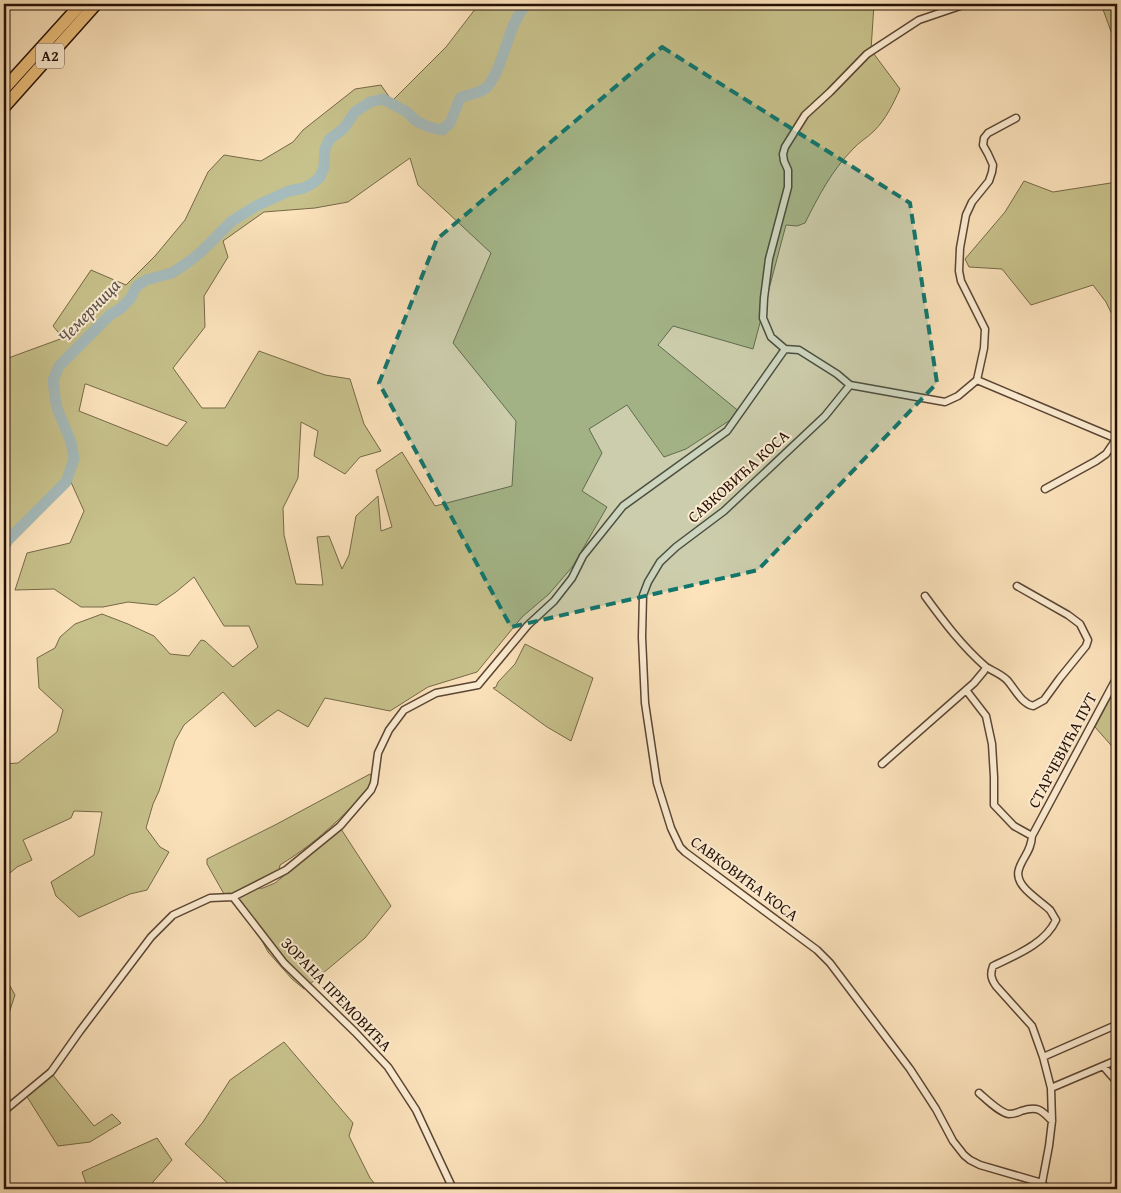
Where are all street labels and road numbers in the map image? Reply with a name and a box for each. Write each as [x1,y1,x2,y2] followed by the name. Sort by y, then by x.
[36,44,64,68] road number: A2
[682,423,794,528] street label: САВКОВИЋА КОСА
[1021,688,1103,812] street label: СТАРЧЕВИЋА ПУТ
[686,829,804,927] street label: САВКОВИЋА КОСА
[276,931,398,1057] street label: ЗОРАНА ПРЕМОВИЋА

